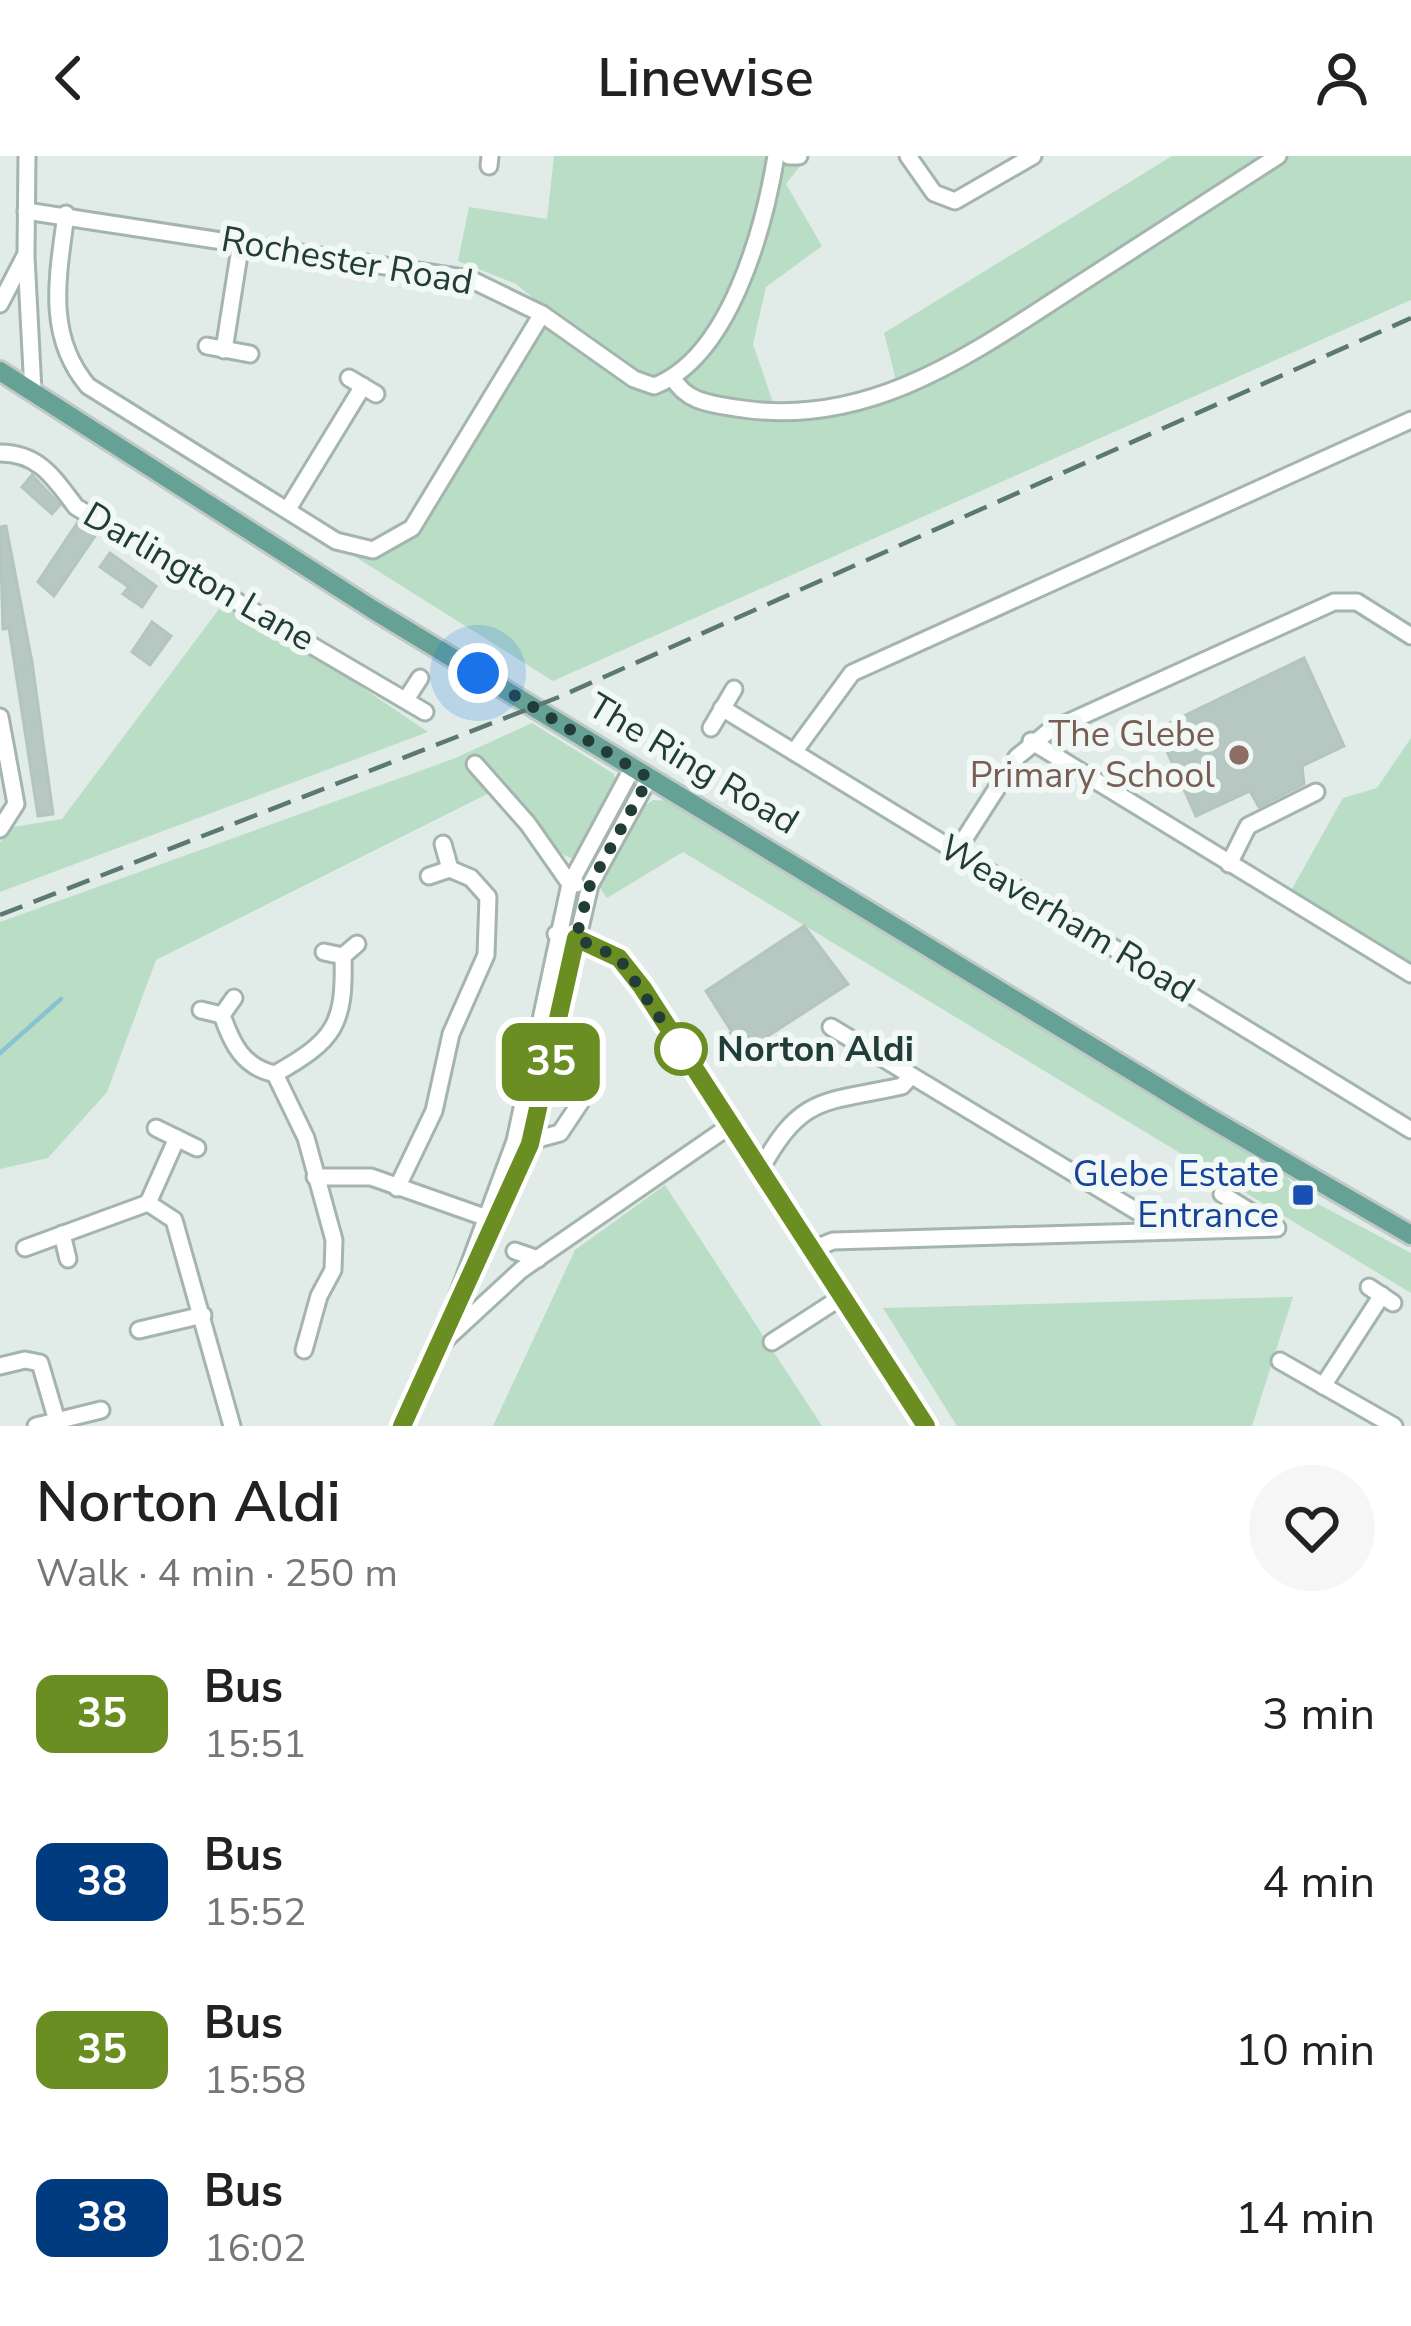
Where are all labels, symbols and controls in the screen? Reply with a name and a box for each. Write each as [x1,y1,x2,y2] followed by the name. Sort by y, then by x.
[597,41,814,115] text: Linewise
[36,45,102,111] icon: back
[1309,45,1375,111] icon: person
[217,215,477,307] street label: Rochester Road
[74,491,324,663] street label: Darlington Lane
[448,643,508,703] your location
[579,682,807,846] street label: The Ring Road
[970,710,1215,800] place label: The Glebe Primary School
[1226,742,1252,768] marker: The Glebe Primary School
[930,824,1204,1014] street label: Weaverham Road
[497,1023,605,1101] line badge: 35
[656,1024,706,1074] marker: Norton Aldi
[717,1025,914,1074] place label: Norton Aldi
[526,1033,576,1090] text: 35
[1073,1150,1279,1240] place label: Glebe Estate Entrance
[1290,1182,1316,1208] marker: Glebe Estate Entrance
[36,1463,341,1541] text: Norton Aldi
[1249,1465,1375,1591] button: heart
[36,1547,398,1600] text: Walk · 4 min · 250 m
[204,1657,283,1718] text: Bus
[1262,1684,1375,1745] text: 3 min
[77,1685,127,1742] text: 35
[204,1718,307,1771] text: 15:51
[204,1825,283,1886] text: Bus
[1262,1852,1375,1913] text: 4 min
[77,1853,127,1910] text: 38
[204,1886,307,1939] text: 15:52
[204,1993,283,2054] text: Bus
[1235,2020,1375,2081] text: 10 min
[77,2021,127,2078] text: 35
[204,2054,307,2107] text: 15:58
[204,2161,283,2222] text: Bus
[1235,2188,1375,2249] text: 14 min
[77,2189,127,2246] text: 38
[204,2222,307,2275] text: 16:02

